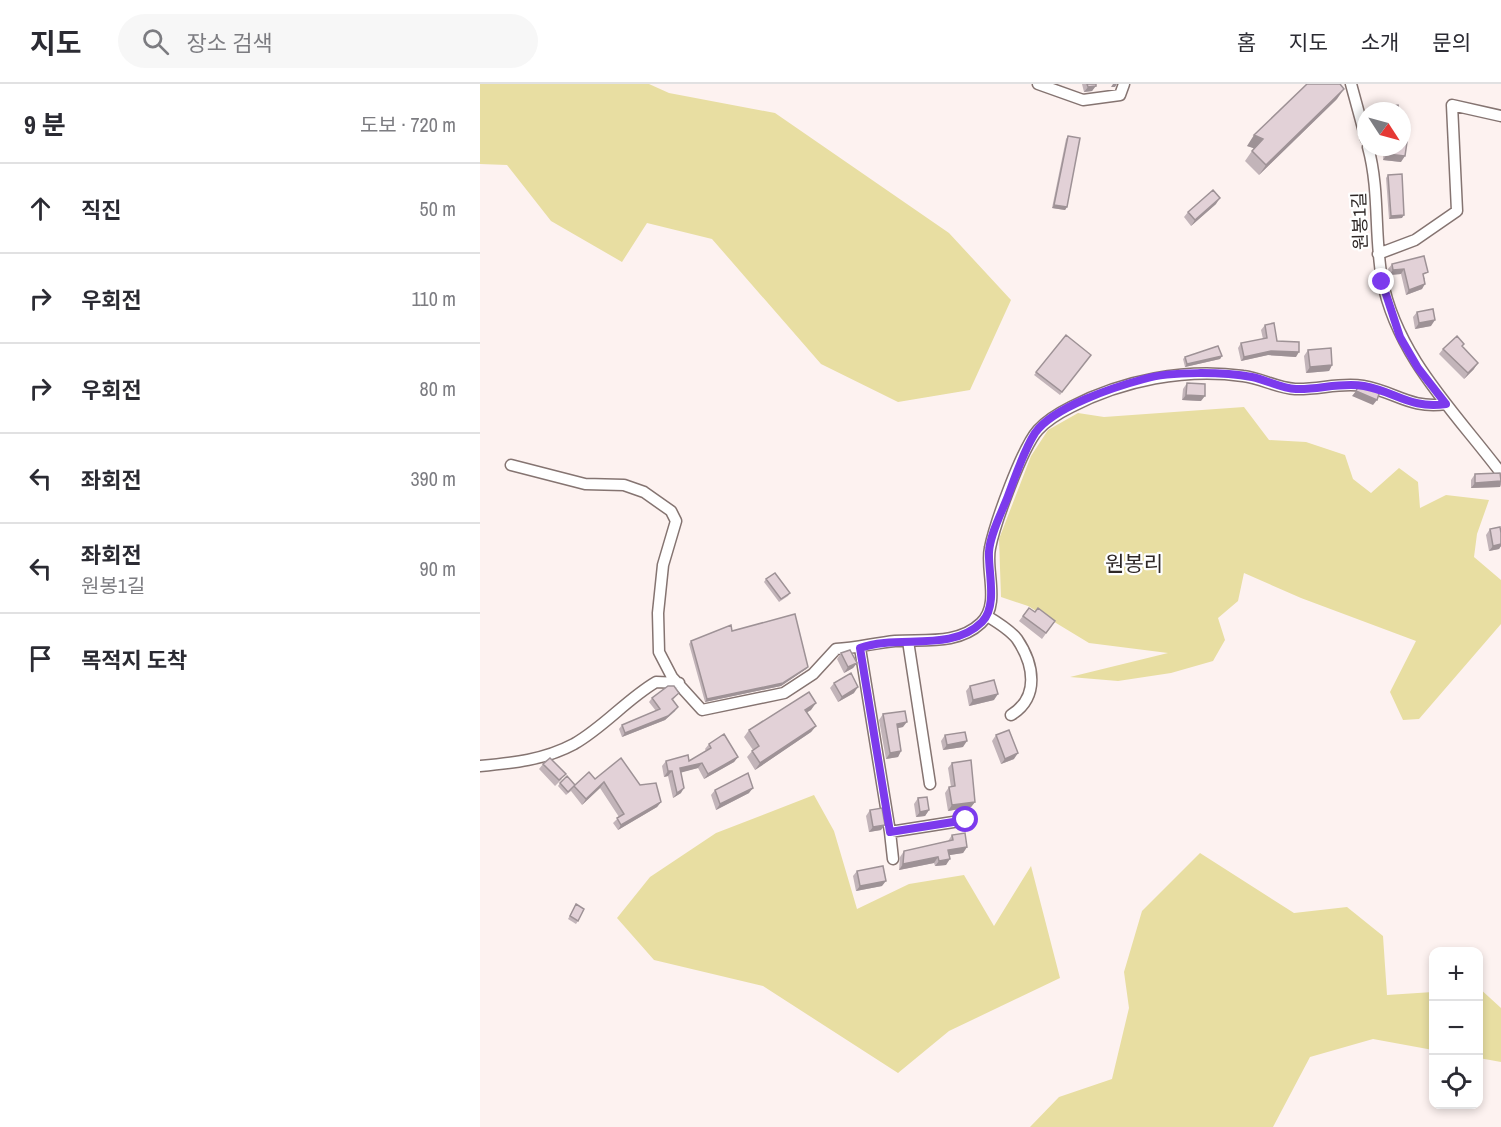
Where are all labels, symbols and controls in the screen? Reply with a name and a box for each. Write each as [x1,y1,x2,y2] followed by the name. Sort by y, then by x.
[118,14,538,68] search box
[30,24,82,62] text: 지도
[139,25,172,58] icon: search
[187,28,273,58] text: 장소 검색
[1237,28,1256,57] text: 홈
[1289,28,1328,57] text: 지도
[1361,28,1399,57] text: 소개
[1432,28,1471,57] text: 문의
[1357,102,1411,156] north arrow
[24,107,66,142] text: 9 분
[360,111,456,138] text: 도보 · 720 m
[24,192,57,225] icon: ahead
[1346,192,1373,250] street label: 원봉1길
[81,195,121,225] text: 직진
[420,195,456,222] text: 50 m
[1368,268,1394,294] route end
[24,282,57,315] icon: right
[81,285,142,315] text: 우회전
[412,285,456,312] text: 110 m
[24,372,57,405] icon: right
[81,375,142,405] text: 우회전
[420,375,456,402] text: 80 m
[24,462,57,495] icon: left
[81,465,142,495] text: 좌회전
[410,465,456,492] text: 390 m
[81,540,142,570] text: 좌회전
[1105,549,1163,578] district label: 원봉리
[24,552,57,585] icon: left
[420,555,456,582] text: 90 m
[81,572,145,599] text: 원봉1길
[24,642,57,675] icon: arrive
[81,645,187,675] text: 목적지 도착
[952,806,978,832] route start
[1429,947,1483,1109] map controls
[1429,947,1483,1001] button: +
[1429,1001,1483,1055] button: −
[1429,1055,1483,1109] button: locate

